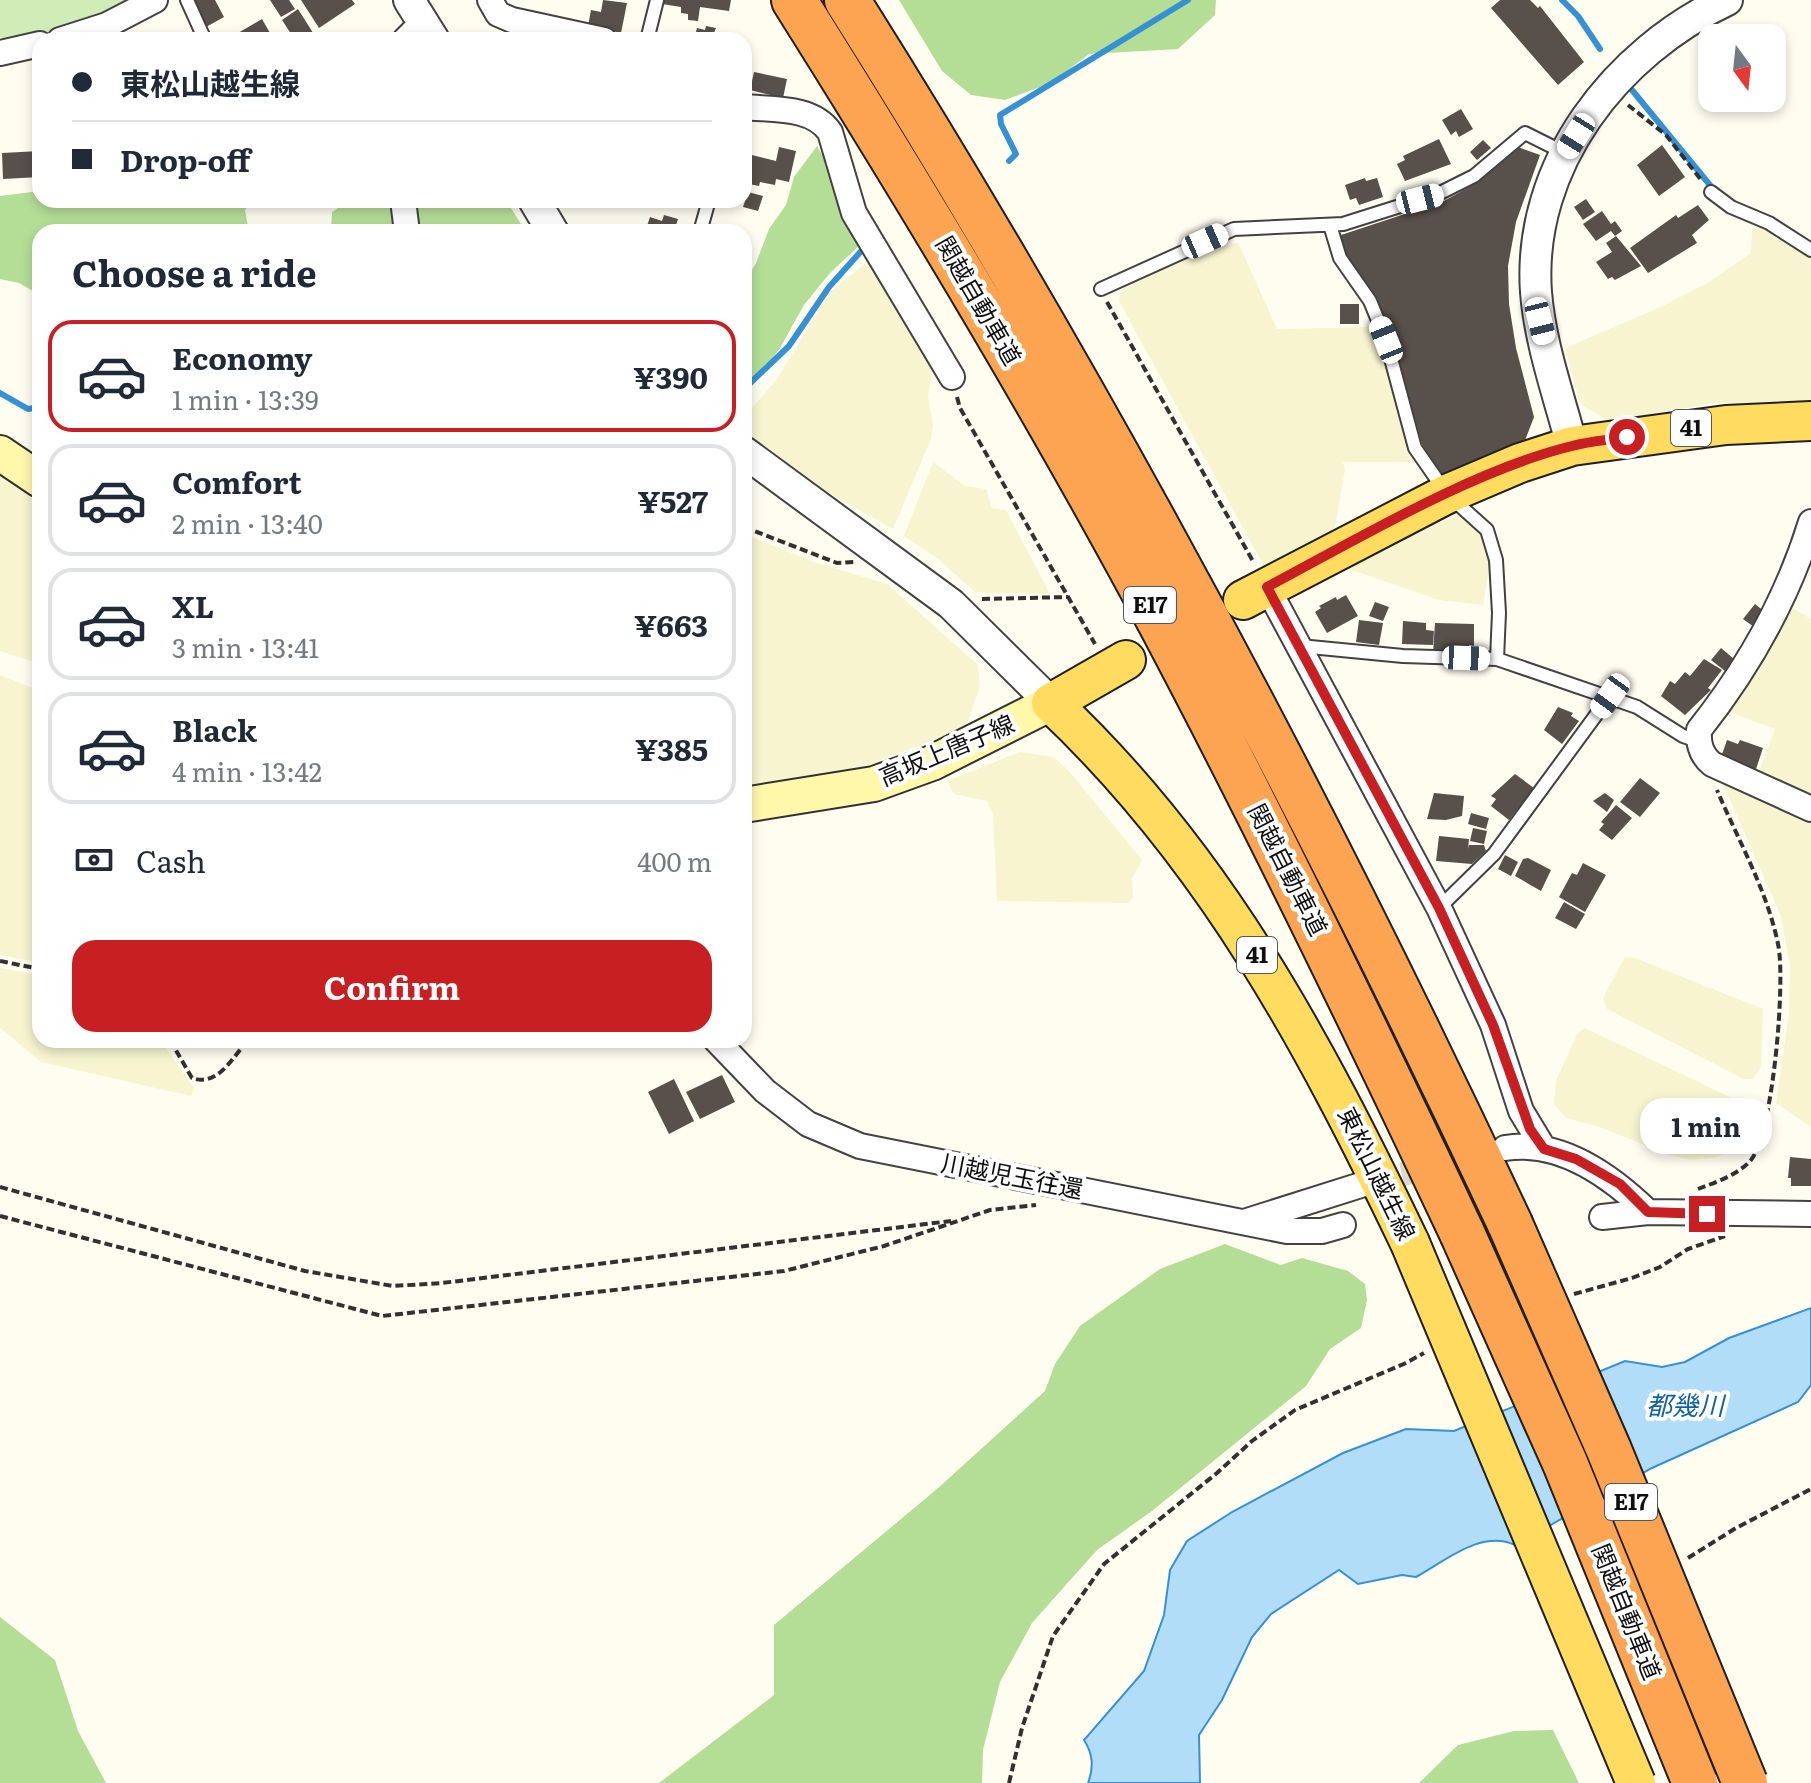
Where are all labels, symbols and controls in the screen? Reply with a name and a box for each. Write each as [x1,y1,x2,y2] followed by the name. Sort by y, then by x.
[1698,24,1786,112] north arrow
[1698,24,1786,112] map controls
[120,60,300,104] text: 東松山越生線
[1553,109,1599,163] car
[120,137,250,181] text: Drop-off
[1394,182,1446,216] car
[1178,220,1232,262] car
[929,229,1031,371] street label: 関越自動車道
[72,245,317,298] text: Choose a ride
[1523,295,1557,347] car
[1366,313,1406,367] car
[172,335,312,379] text: Economy
[76,340,148,412] icon: car
[633,354,708,398] text: ¥390
[172,379,319,418] text: 1 min · 13:39
[1671,410,1711,446] road number: 41
[1609,419,1645,455] route start
[172,459,302,503] text: Comfort
[76,464,148,536] icon: car
[638,478,708,522] text: ¥527
[172,503,323,542] text: 2 min · 13:40
[172,583,214,627] text: XL
[1124,587,1176,623] road number: E17
[76,588,148,660] icon: car
[634,602,708,646] text: ¥663
[172,627,319,666] text: 3 min · 13:41
[1442,645,1490,671] car
[1586,670,1634,722] car
[873,704,1019,793] street label: 高坂上唐子線
[172,707,257,751] text: Black
[76,712,148,784] icon: car
[635,726,708,770] text: ¥385
[172,751,322,790] text: 4 min · 13:42
[1241,797,1338,941] street label: 関越自動車道
[72,838,116,882] icon: cash
[136,838,206,882] text: Cash
[637,841,712,880] text: 400 m
[1237,937,1277,973] road number: 41
[72,940,712,1032] button: Confirm
[1641,1098,1773,1154] callout: 1 min
[1331,1101,1426,1245] street label: 東松山越生線
[1671,1106,1741,1145] text: 1 min
[938,1144,1086,1205] street label: 川越児玉往還
[1689,1196,1725,1232] route end
[1646,1384,1727,1423] water label: 都幾川
[1605,1484,1657,1520] road number: E17
[1585,1538,1672,1684] street label: 関越自動車道

